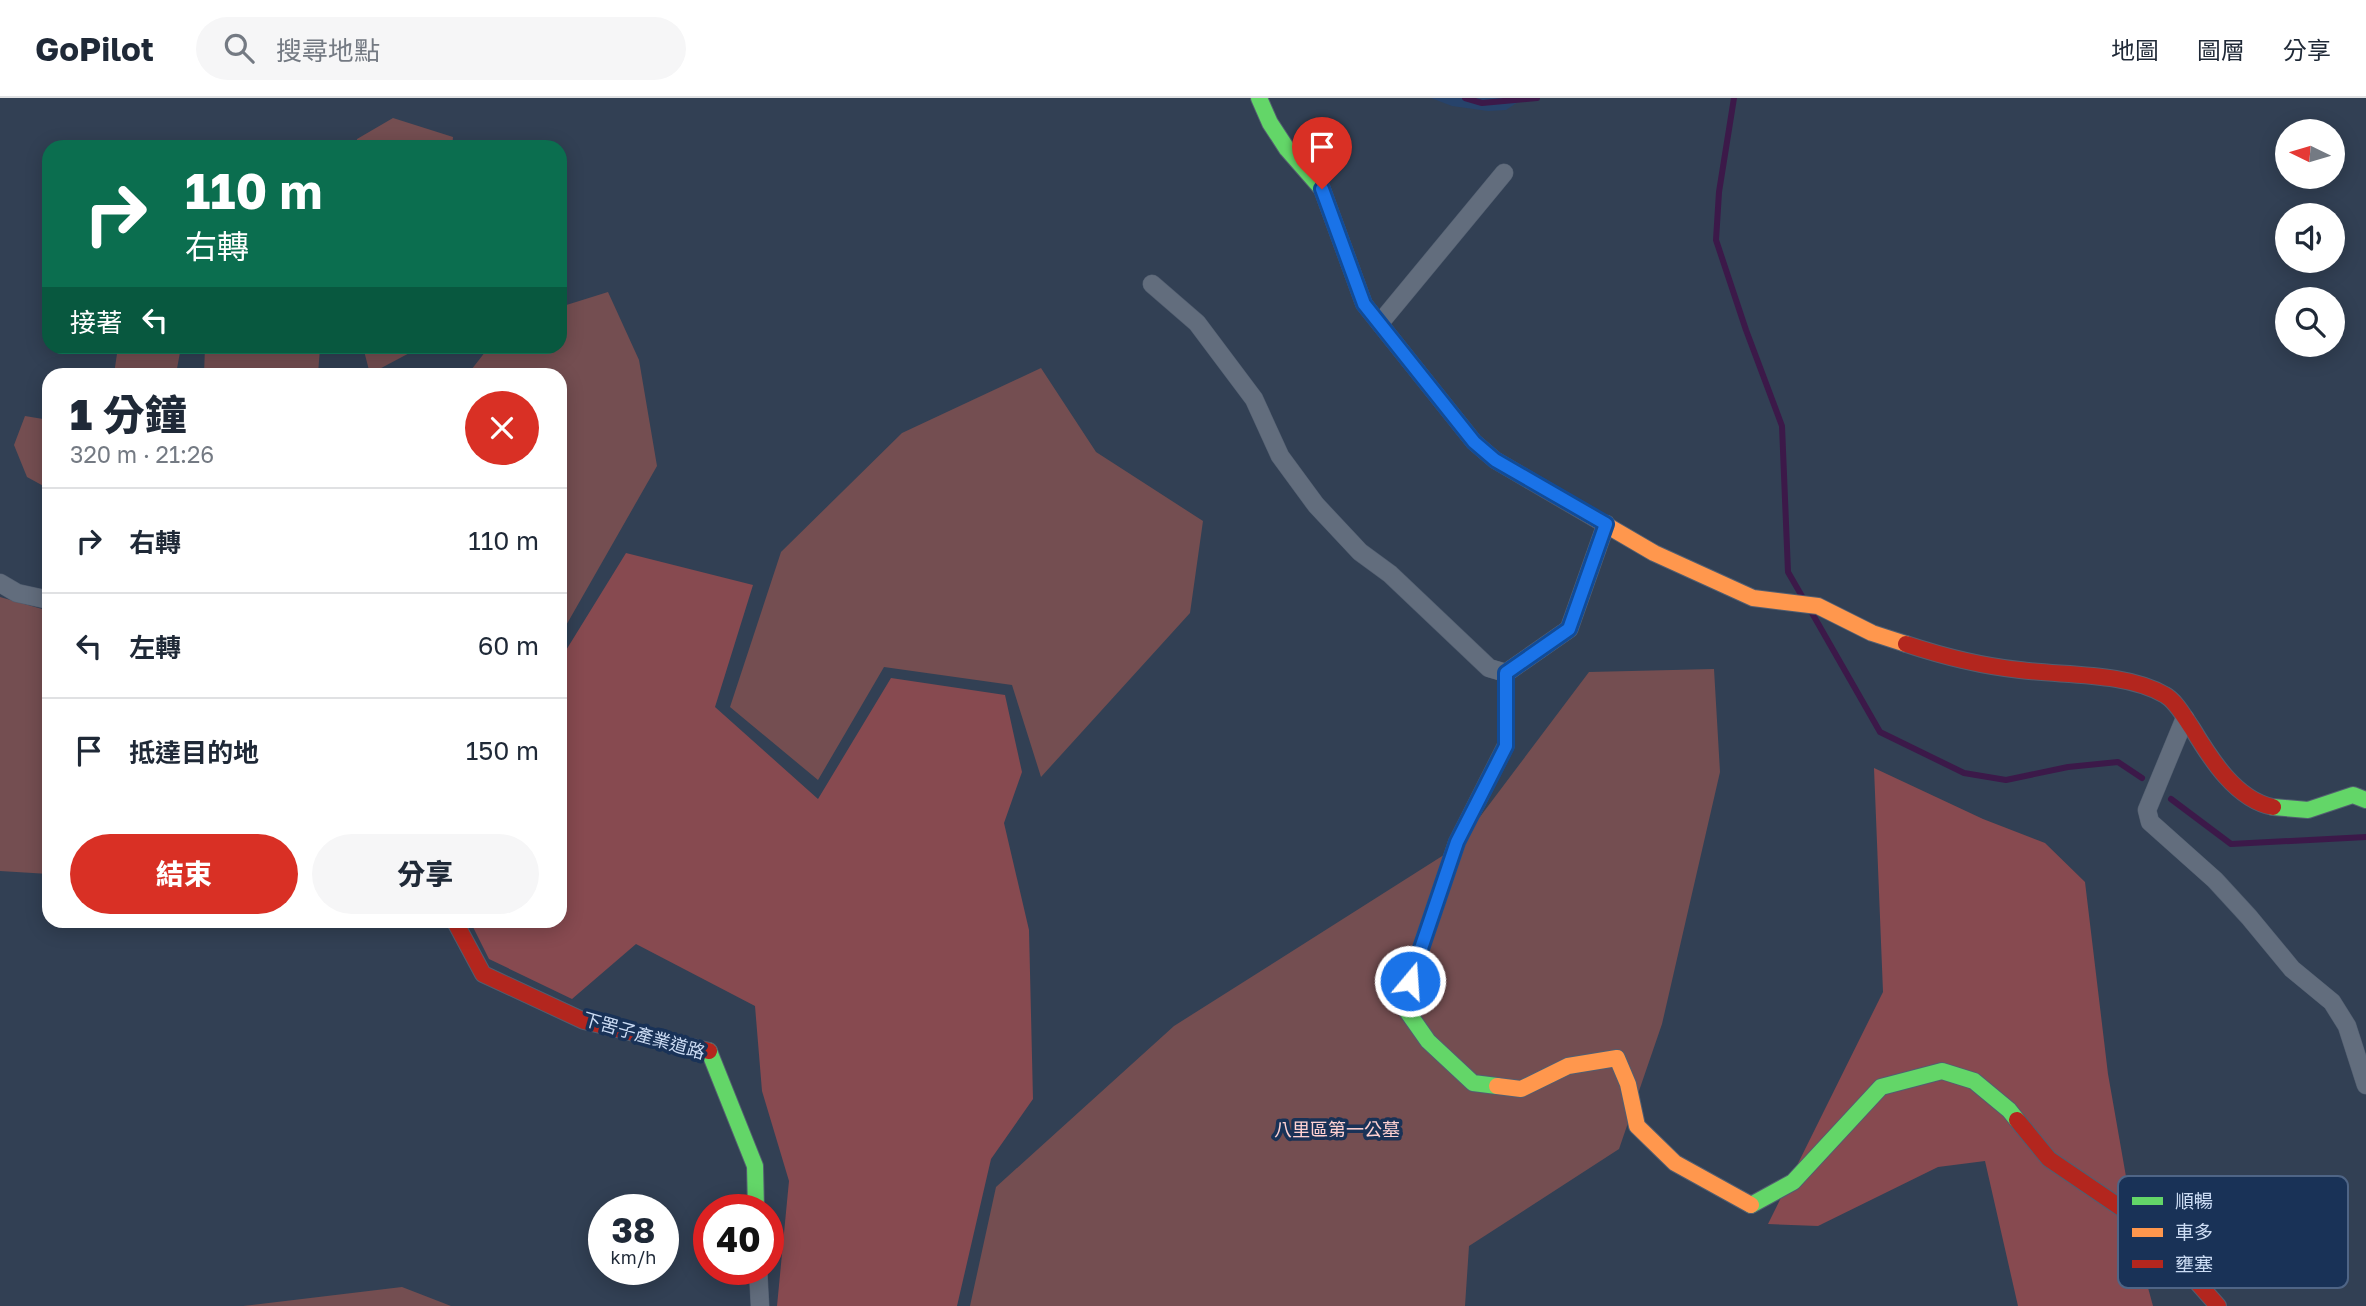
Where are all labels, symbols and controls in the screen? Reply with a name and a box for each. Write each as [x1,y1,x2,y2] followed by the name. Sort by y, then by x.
[196,17,686,80] search box
[35,29,154,68] text: GoPilot
[220,29,258,67] icon: search
[276,35,380,66] text: 搜尋地點
[2111,35,2159,64] text: 地圖
[2197,35,2245,64] text: 圖層
[2283,35,2331,64] text: 分享
[1292,117,1352,189] pin
[2275,119,2345,189] north arrow
[2275,119,2345,357] map controls
[1303,128,1341,166] icon: arrive
[185,161,322,220] text: 110 m
[70,168,161,259] icon: right
[2275,203,2345,273] button: sound
[185,227,249,265] text: 右轉
[2275,287,2345,357] button: search
[136,301,174,339] icon: left
[70,307,122,338] text: 接著
[70,389,187,439] text: 1 分鐘
[465,391,539,465] button: close
[70,440,214,468] text: 320 m · 21:26
[70,522,108,560] icon: right
[468,525,539,556] text: 110 m
[129,527,181,558] text: 右轉
[70,627,108,665] icon: left
[478,630,539,661] text: 60 m
[129,632,181,663] text: 左轉
[70,732,108,770] icon: arrive
[466,735,539,766] text: 150 m
[129,737,259,768] text: 抵達目的地
[70,834,298,914] button: 結束
[312,834,539,914] button: 分享
[1373,944,1447,1018] position arrow
[581,1007,708,1063] street label: 下罟子產業道路
[1274,1118,1400,1140] park label: 八里區第一公墓
[2118,1176,2348,1288] legend
[2175,1189,2213,1212] text: 順暢
[693,1194,784,1285] speed limit sign: 40
[612,1209,655,1251] text: 38
[2175,1220,2213,1243] text: 車多
[611,1246,656,1268] text: km/h
[2175,1252,2213,1275] text: 壅塞

